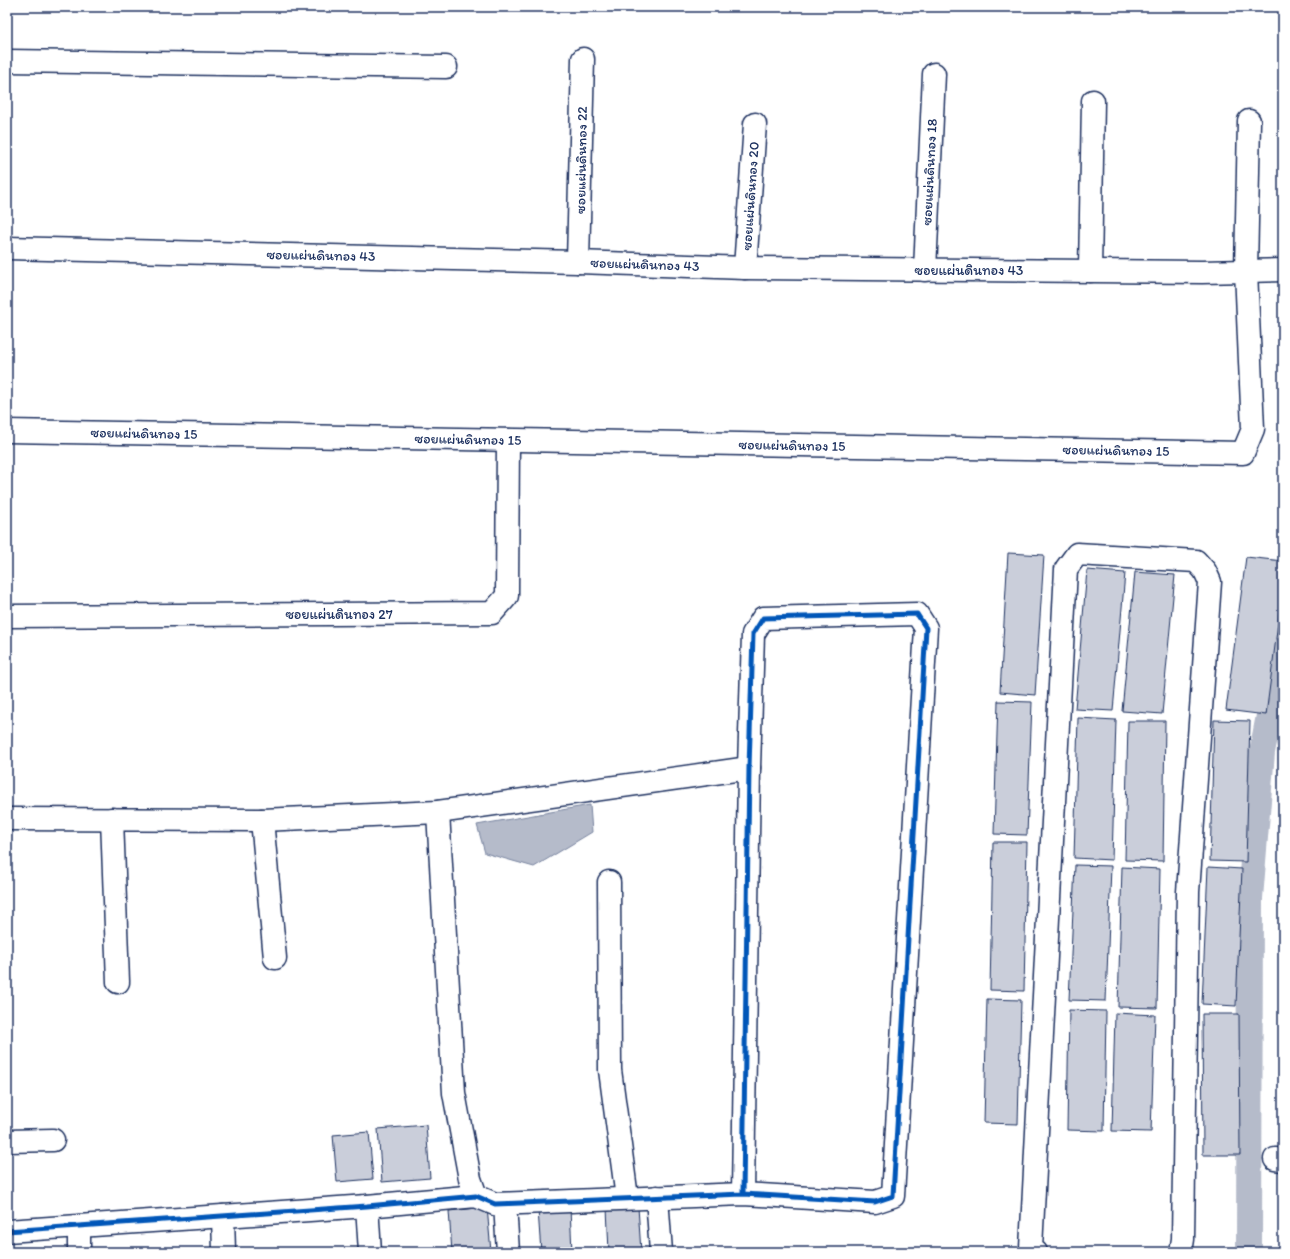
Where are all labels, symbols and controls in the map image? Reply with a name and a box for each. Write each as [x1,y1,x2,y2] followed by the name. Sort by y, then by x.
[572,105,591,214] street label: ซอยแผ่นดินทอง 22
[918,118,941,226] street label: ซอยแผ่นดินทอง 18
[738,141,763,251] street label: ซอยแผ่นดินทอง 20
[266,246,376,265] street label: ซอยแผ่นดินทอง 43
[590,254,700,275] street label: ซอยแผ่นดินทอง 43
[915,262,1024,279] street label: ซอยแผ่นดินทอง 43
[90,424,198,443] street label: ซอยแผ่นดินทอง 15
[414,430,522,449] street label: ซอยแผ่นดินทอง 15
[738,436,846,455] street label: ซอยแผ่นดินทอง 15
[1062,441,1170,460] street label: ซอยแผ่นดินทอง 15
[285,606,393,623] street label: ซอยแผ่นดินทอง 27

